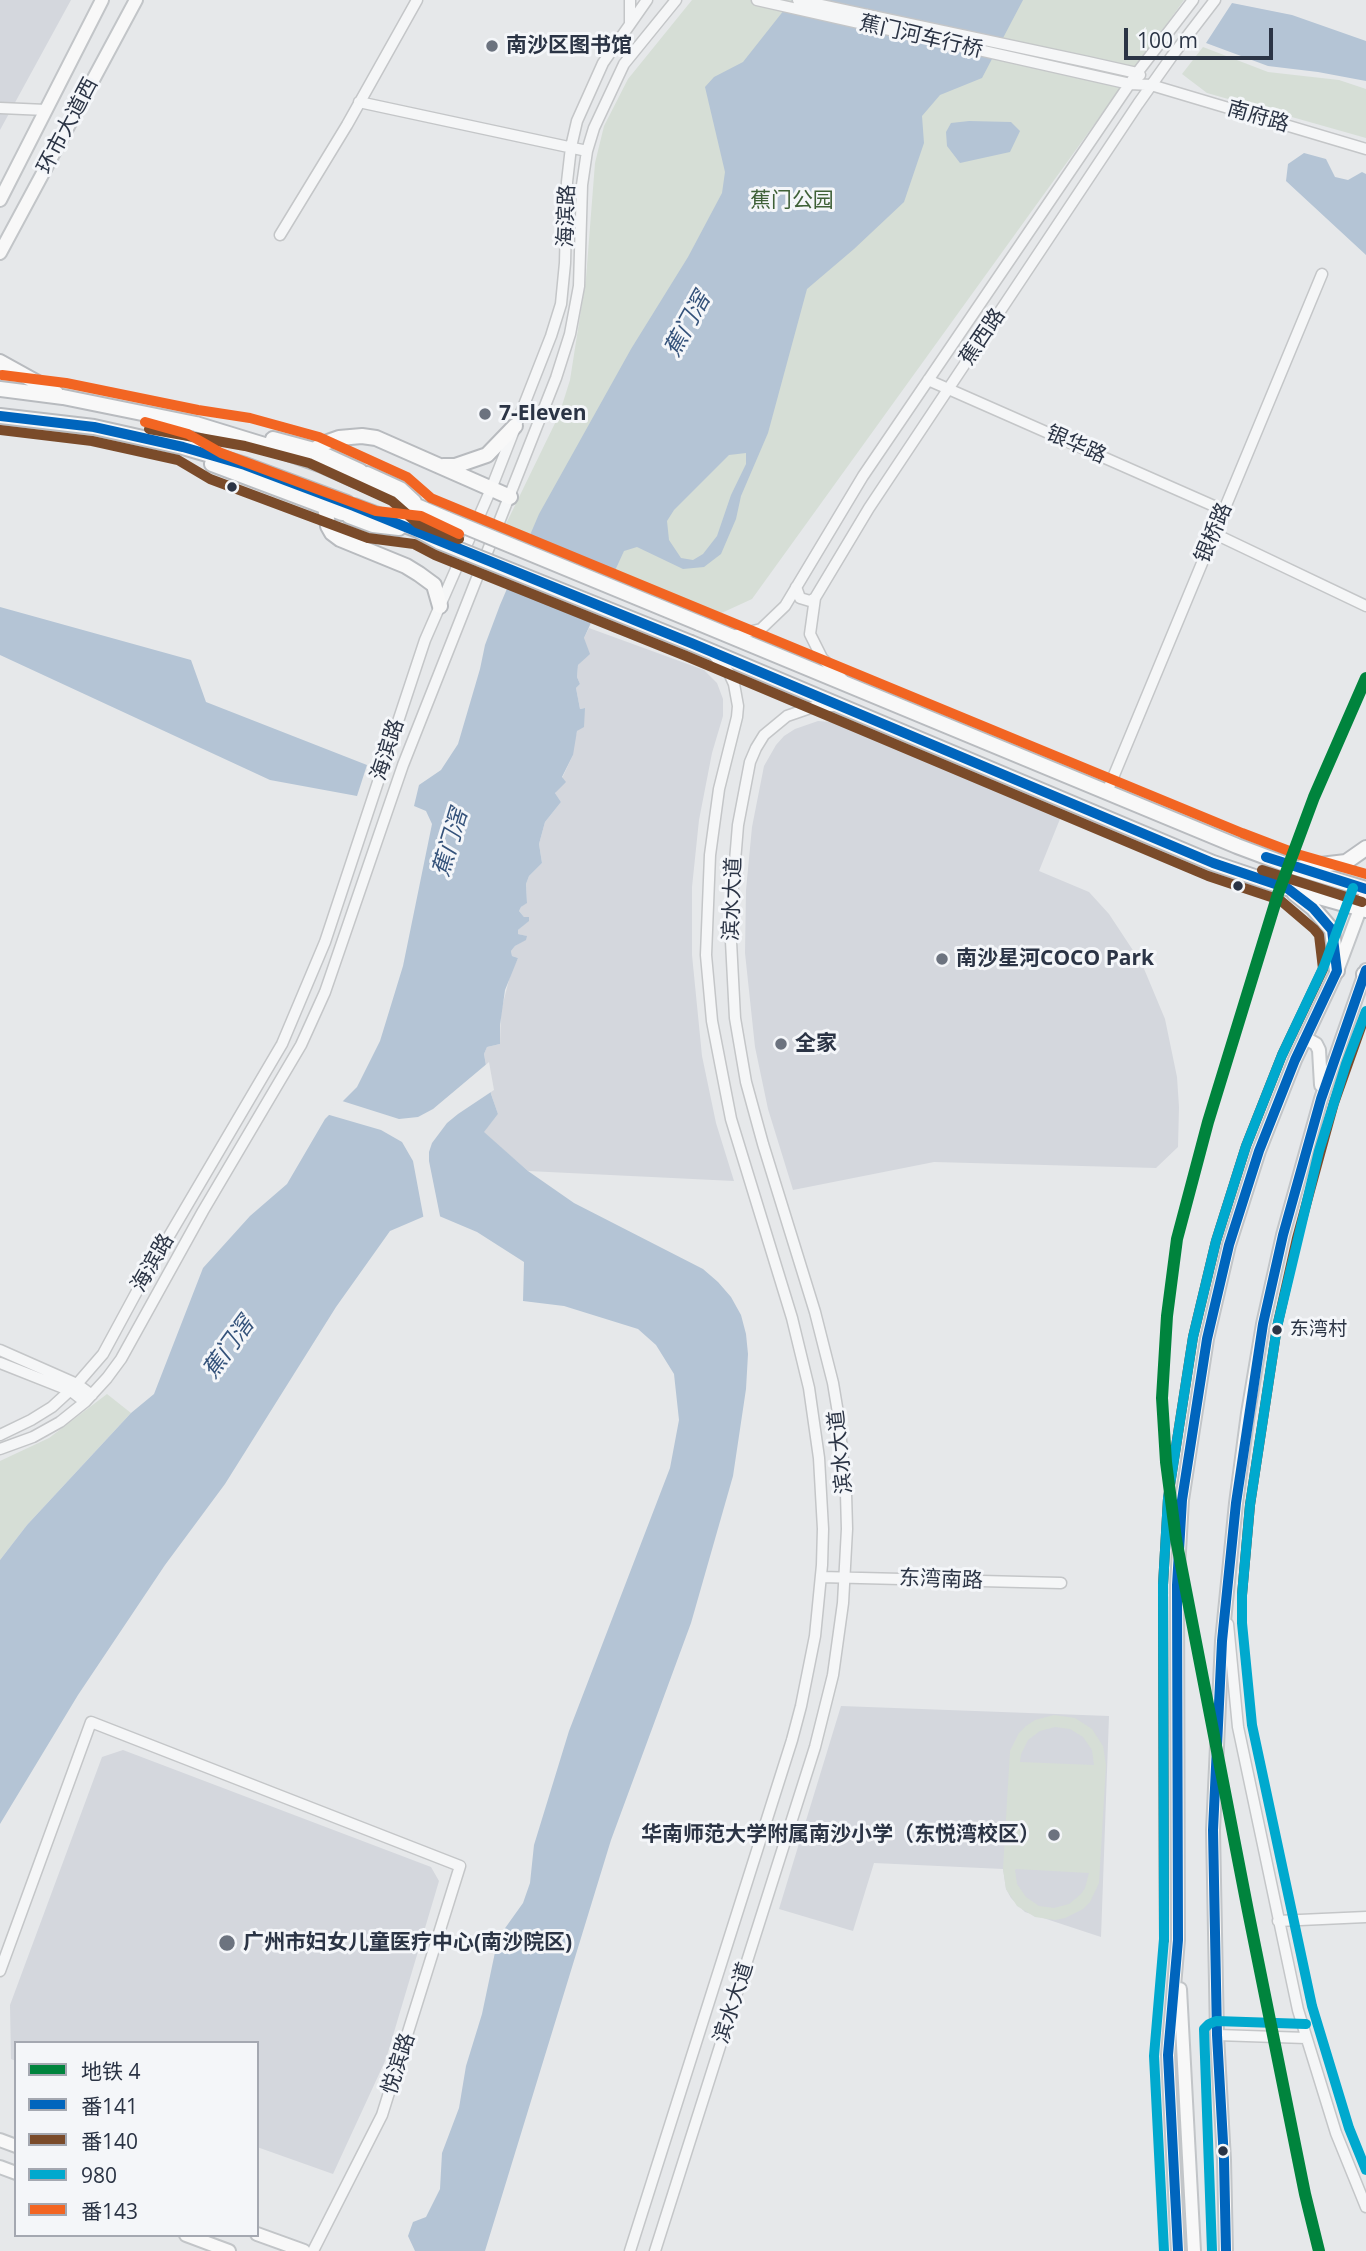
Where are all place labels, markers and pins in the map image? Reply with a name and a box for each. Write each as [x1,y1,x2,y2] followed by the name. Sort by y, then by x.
[506,33,632,59] place label: 南沙区图书馆
[484,38,500,54] marker: 南沙区图书馆
[499,401,586,427] place label: 7-Eleven
[477,406,493,422] marker: 7-Eleven
[225,480,239,494] unlabelled marker
[1231,879,1245,893] unlabelled marker
[956,946,1154,972] place label: 南沙星河COCO Park
[934,951,950,967] marker: 南沙星河COCO Park
[795,1031,837,1057] place label: 全家
[773,1036,789,1052] marker: 全家
[1290,1319,1347,1341] place label: 东湾村
[1270,1323,1284,1337] marker: 东湾村
[641,1822,1040,1848] place label: 华南师范大学附属南沙小学（东悦湾校区）
[1046,1827,1062,1843] marker: 华南师范大学附属南沙小学（东悦湾校区）
[243,1930,572,1956] place label: 广州市妇女儿童医疗中心(南沙院区)
[217,1933,237,1953] marker: 广州市妇女儿童医疗中心(南沙院区)
[1216,2144,1230,2158] unlabelled marker

